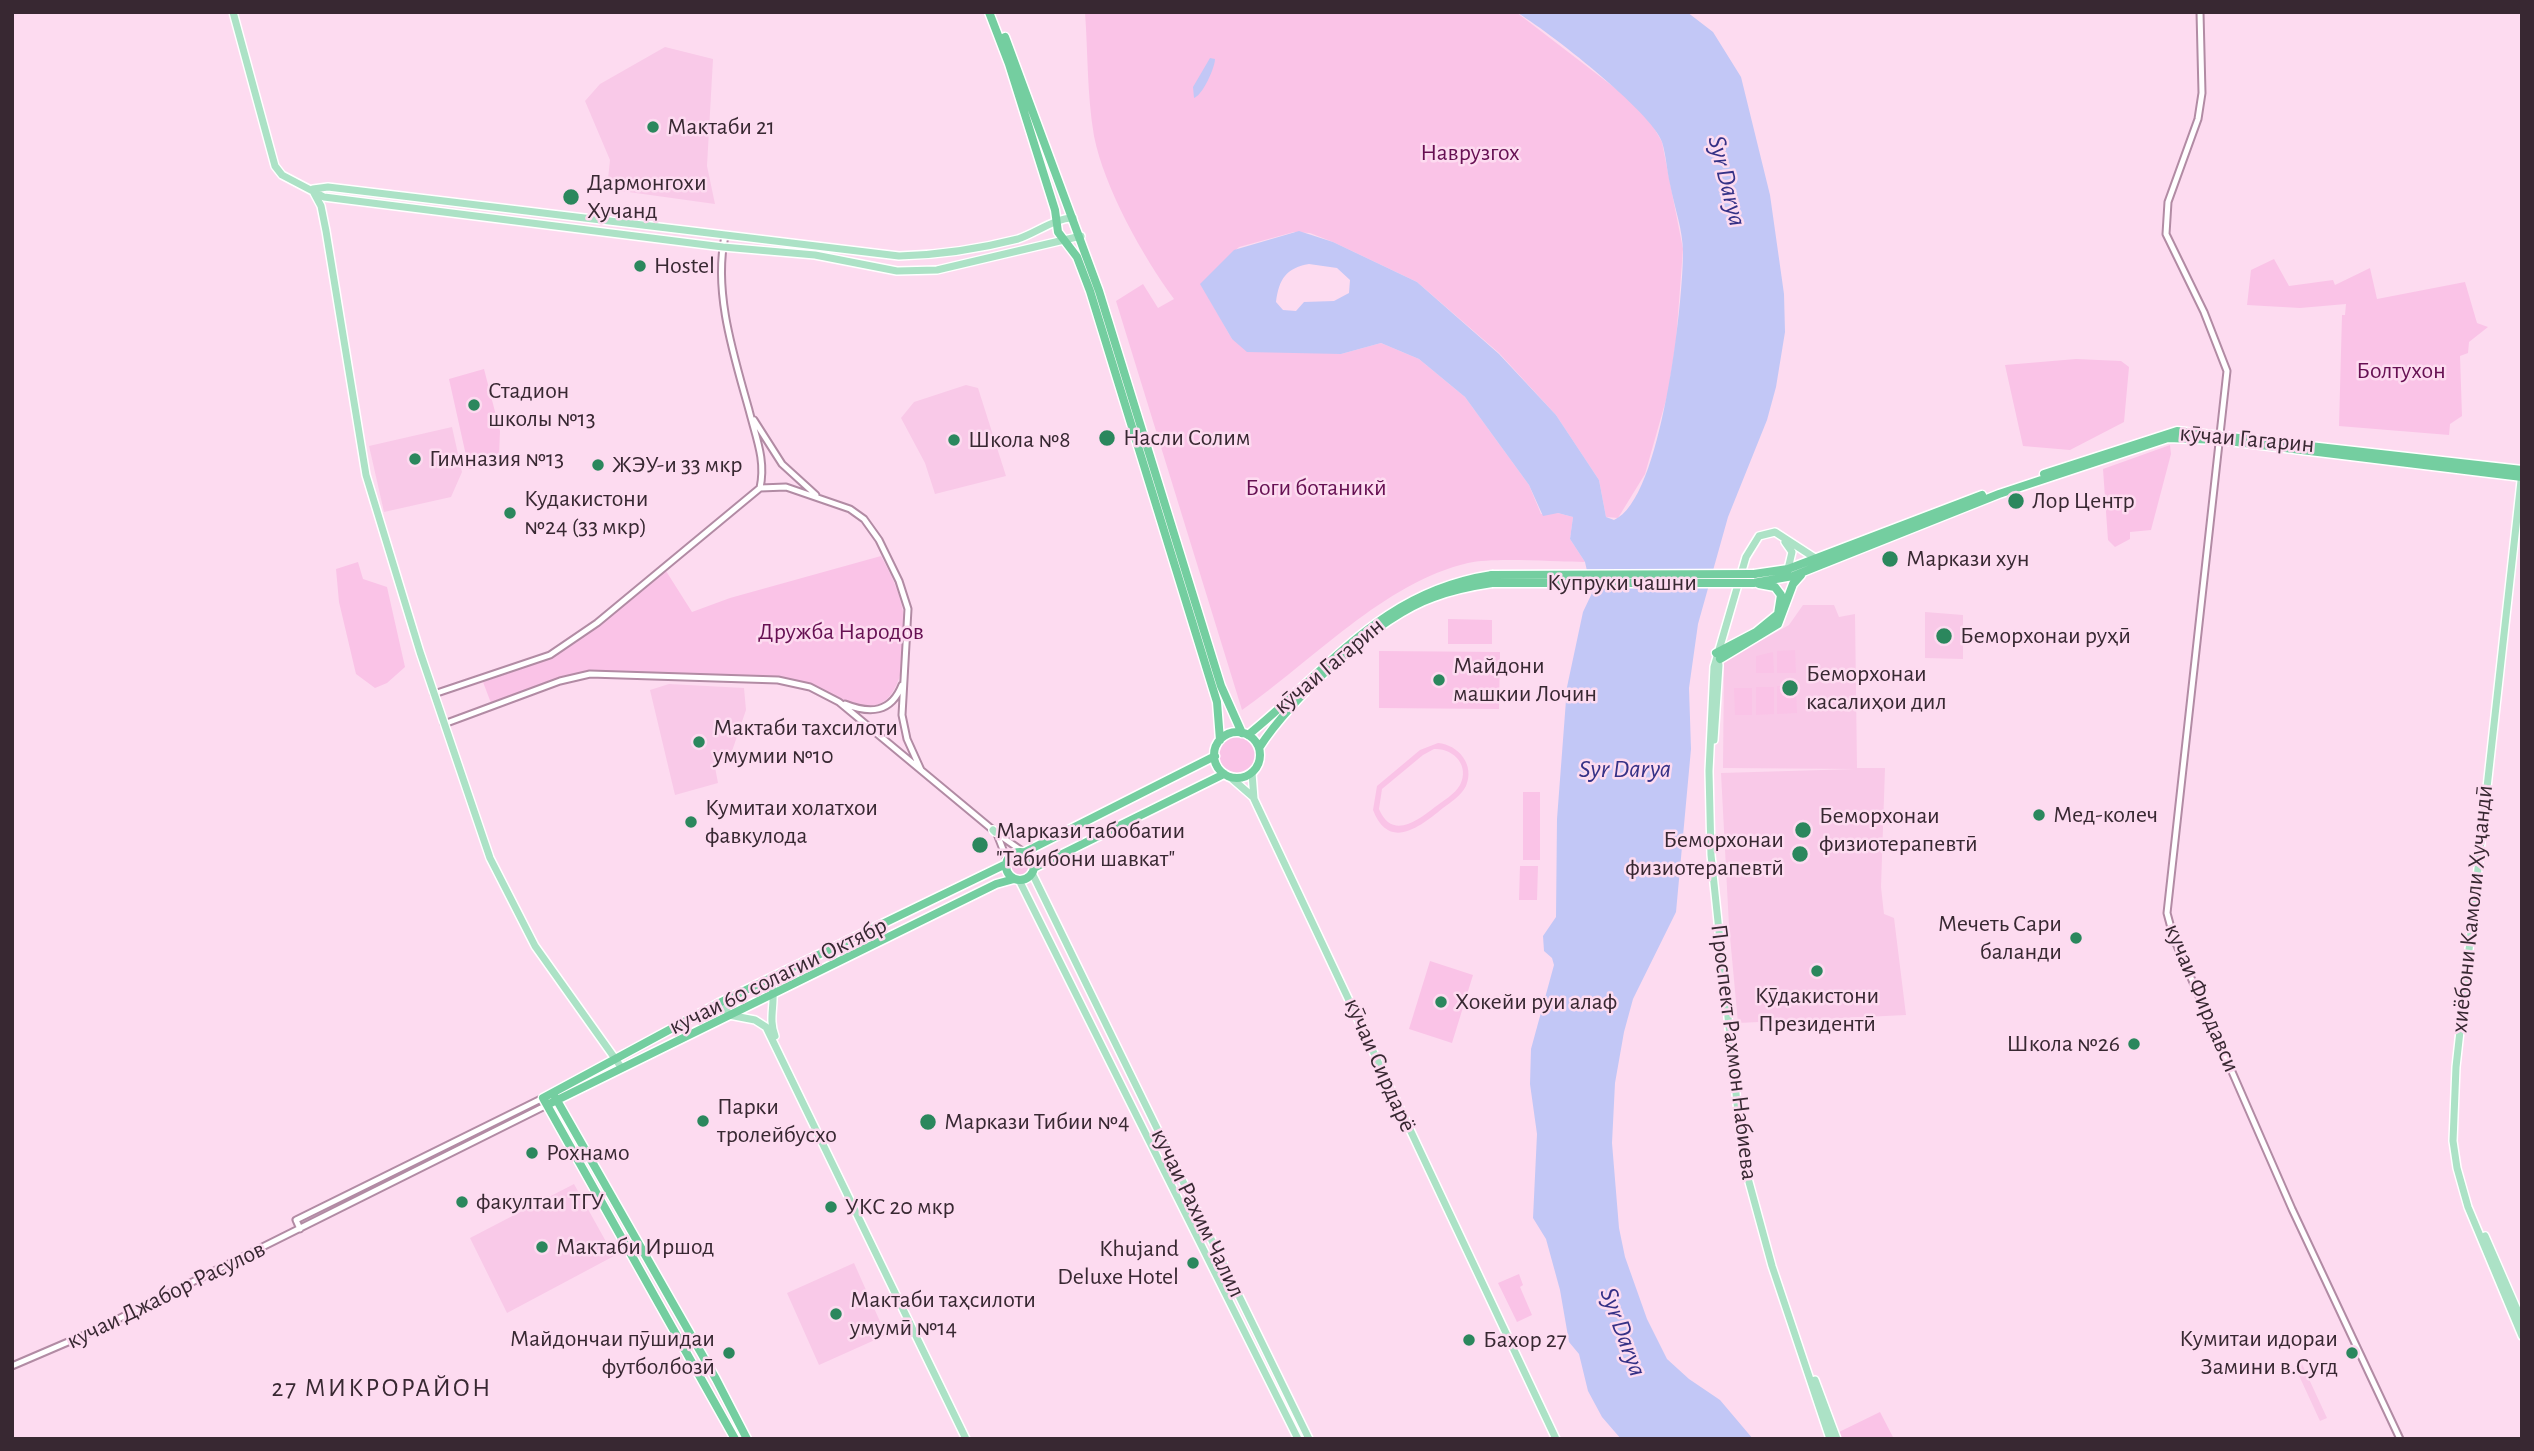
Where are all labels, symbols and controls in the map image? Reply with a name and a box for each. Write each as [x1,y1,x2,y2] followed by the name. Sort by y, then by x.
[667,113,775,141] place label: Мактаби 21
[645,119,661,135] marker: Мактаби 21
[1701,132,1753,230] water label: Syr Darya
[1420,139,1520,167] park label: Наврузгох
[587,169,707,225] place label: Дармонгохи Хучанд
[561,187,581,207] marker: Дармонгохи Хучанд
[654,252,715,280] place label: Hostel
[632,258,648,274] marker: Hostel
[2356,357,2446,385] park label: Болтухон
[488,377,596,433] place label: Стадион школы №13
[466,397,482,413] marker: Стадион школы №13
[2178,419,2316,459] street label: кӯчаи Гагарин
[1123,424,1250,452] place label: Насли Солим
[968,426,1071,454] place label: Школа №8
[1097,428,1117,448] marker: Насли Солим
[946,432,962,448] marker: Школа №8
[429,445,564,473] place label: Гимназия №13
[407,451,423,467] marker: Гимназия №13
[612,451,742,479] place label: ЖЭУ-и 33 мкр
[590,457,606,473] marker: ЖЭУ-и 33 мкр
[1245,474,1387,502] park label: Боги ботаникй
[524,485,648,541] place label: Кудакистони №24 (33 мкр)
[2032,487,2135,515] place label: Лор Центр
[2006,491,2026,511] marker: Лор Центр
[502,505,518,521] marker: Кудакистони №24 (33 мкр)
[1906,545,2030,573] place label: Маркази хун
[1880,549,1900,569] marker: Маркази хун
[1547,569,1697,597] street label: Купруки чашни
[1268,611,1390,721] street label: кӯчаи Гагарин
[758,618,924,646] park label: Дружба Народов
[1960,622,2131,650] place label: Беморхонаи руҳӣ
[1934,626,1954,646] marker: Беморхонаи руҳӣ
[1453,652,1597,708] place label: Майдони машкии Лочин
[1806,660,1947,716] place label: Беморхонаи касалиҳои дил
[1431,672,1447,688] marker: Майдони машкии Лочин
[1780,678,1800,698] marker: Беморхонаи касалиҳои дил
[713,714,898,770] place label: Мактаби тахсилоти умумии №10
[691,734,707,750] marker: Мактаби тахсилоти умумии №10
[1579,753,1671,785] water label: Syr Darya
[2445,784,2499,1034] street label: хиёбони Камоли Хуҷандӣ
[705,794,878,850] place label: Кумитаи холатхои фавкулода
[2053,801,2158,829] place label: Мед-колеч
[1819,802,1978,858] place label: Беморхонаи физиотерапевтӣ
[2031,807,2047,823] marker: Мед-колеч
[683,814,699,830] marker: Кумитаи холатхои фавкулода
[996,817,1185,873] place label: Маркази табобатии "Табибони шавкат"
[1793,820,1813,840] marker: Беморхонаи физиотерапевтӣ
[1625,826,1784,882] place label: Беморхонаи физиотерапевтй
[970,835,990,855] marker: Маркази табобатии "Табибони шавкат"
[1790,844,1810,864] marker: Беморхонаи физиотерапевтй
[1938,910,2062,966] place label: Мечеть Сари баланди
[664,911,892,1041] street label: кучаи 60 солагии Октябр
[2158,919,2246,1077] street label: кучаи Фирдавси
[1704,922,1764,1182] street label: Проспект Рахмон Набиева
[2068,930,2084,946] marker: Мечеть Сари баланди
[1809,963,1825,979] marker: Кӯдакистони Президентӣ
[1755,982,1879,1038] place label: Кӯдакистони Президентӣ
[1455,988,1617,1016] place label: Хокейи руи алаф
[1338,993,1422,1137] street label: кӯчаи Сирдарё
[1433,994,1449,1010] marker: Хокейи руи алаф
[2007,1030,2120,1058] place label: Школа №26
[2126,1036,2142,1052] marker: Школа №26
[717,1093,837,1149] place label: Парки тролейбусхо
[944,1108,1129,1136] place label: Маркази Тибии №4
[918,1112,938,1132] marker: Маркази Тибии №4
[695,1113,711,1129] marker: Парки тролейбусхо
[1145,1124,1251,1302] street label: кучаи Рахим Чалил
[546,1139,630,1167] place label: Рохнамо
[524,1145,540,1161] marker: Рохнамо
[476,1188,604,1216] place label: факултаи ТГУ
[845,1193,955,1221] place label: УКС 20 мкр
[454,1194,470,1210] marker: факултаи ТГУ
[823,1199,839,1215] marker: УКС 20 мкр
[556,1233,714,1261] place label: Мактаби Иршод
[62,1234,270,1356] street label: кучаи Джабор Расулов
[1057,1235,1179,1291] place label: Khujand Deluxe Hotel
[534,1239,550,1255] marker: Мактаби Иршод
[1185,1255,1201,1271] marker: Khujand Deluxe Hotel
[1593,1283,1653,1381] water label: Syr Darya
[850,1286,1036,1342] place label: Мактаби таҳсилоти умумӣ №14
[828,1306,844,1322] marker: Мактаби таҳсилоти умумӣ №14
[510,1325,715,1381] place label: Майдончаи пӯшидаи футболбозӣ
[2179,1325,2338,1381] place label: Кумитаи идораи Замини в.Сугд
[1483,1326,1567,1354] place label: Бахор 27
[1461,1332,1477,1348] marker: Бахор 27
[721,1345,737,1361] marker: Майдончаи пӯшидаи футболбозӣ
[2344,1345,2360,1361] marker: Кумитаи идораи Замини в.Сугд
[273,1372,491,1404] district label: 27 МИКРОРАЙОН

